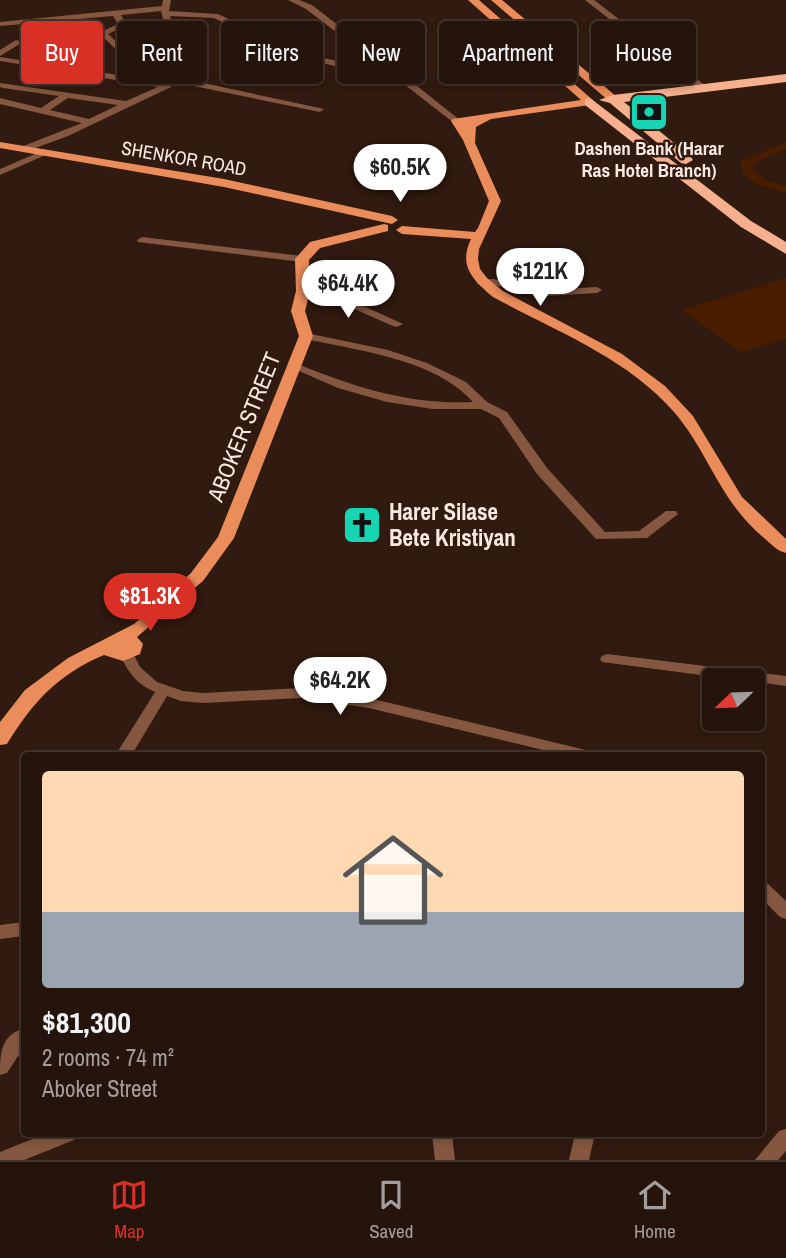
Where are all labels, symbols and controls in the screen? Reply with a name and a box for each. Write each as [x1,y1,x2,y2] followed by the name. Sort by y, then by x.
[21,21,103,84] chip: Buy
[117,21,207,84] chip: Rent
[221,21,323,84] chip: Filters
[337,21,425,84] chip: New
[439,21,577,84] chip: Apartment
[591,21,696,84] chip: House
[628,91,670,133] bank icon: Dashen Bank (Harar Ras Hotel Branch)
[120,134,248,182] street label: SHENKOR ROAD
[575,135,723,183] place label: Dashen Bank (Harar Ras Hotel Branch)
[343,144,457,204] pin: $60.5K
[370,151,430,182] text: $60.5K
[491,248,589,308] pin: $121K
[512,255,568,286] text: $121K
[291,260,405,320] pin: $64.4K
[318,267,378,298] text: $64.4K
[199,347,288,507] street label: ABOKER STREET
[389,496,516,553] place label: Harer Silase Bete Kristiyan
[341,504,383,546] church icon: Harer Silase Bete Kristiyan
[93,574,207,633] pin: $81.3K
[120,580,180,611] text: $81.3K
[283,658,397,717] pin: $64.2K
[310,664,370,695] text: $64.2K
[702,668,765,732] north arrow
[702,668,765,731] map controls
[330,817,456,943] icon: home
[42,1002,131,1042] text: $81,300
[42,1042,174,1073] text: 2 rooms · 74 m²
[42,1073,157,1104] text: Aboker Street
[110,1176,148,1244] tab: Map
[369,1176,413,1244] tab: Saved
[634,1176,676,1244] tab: Home

